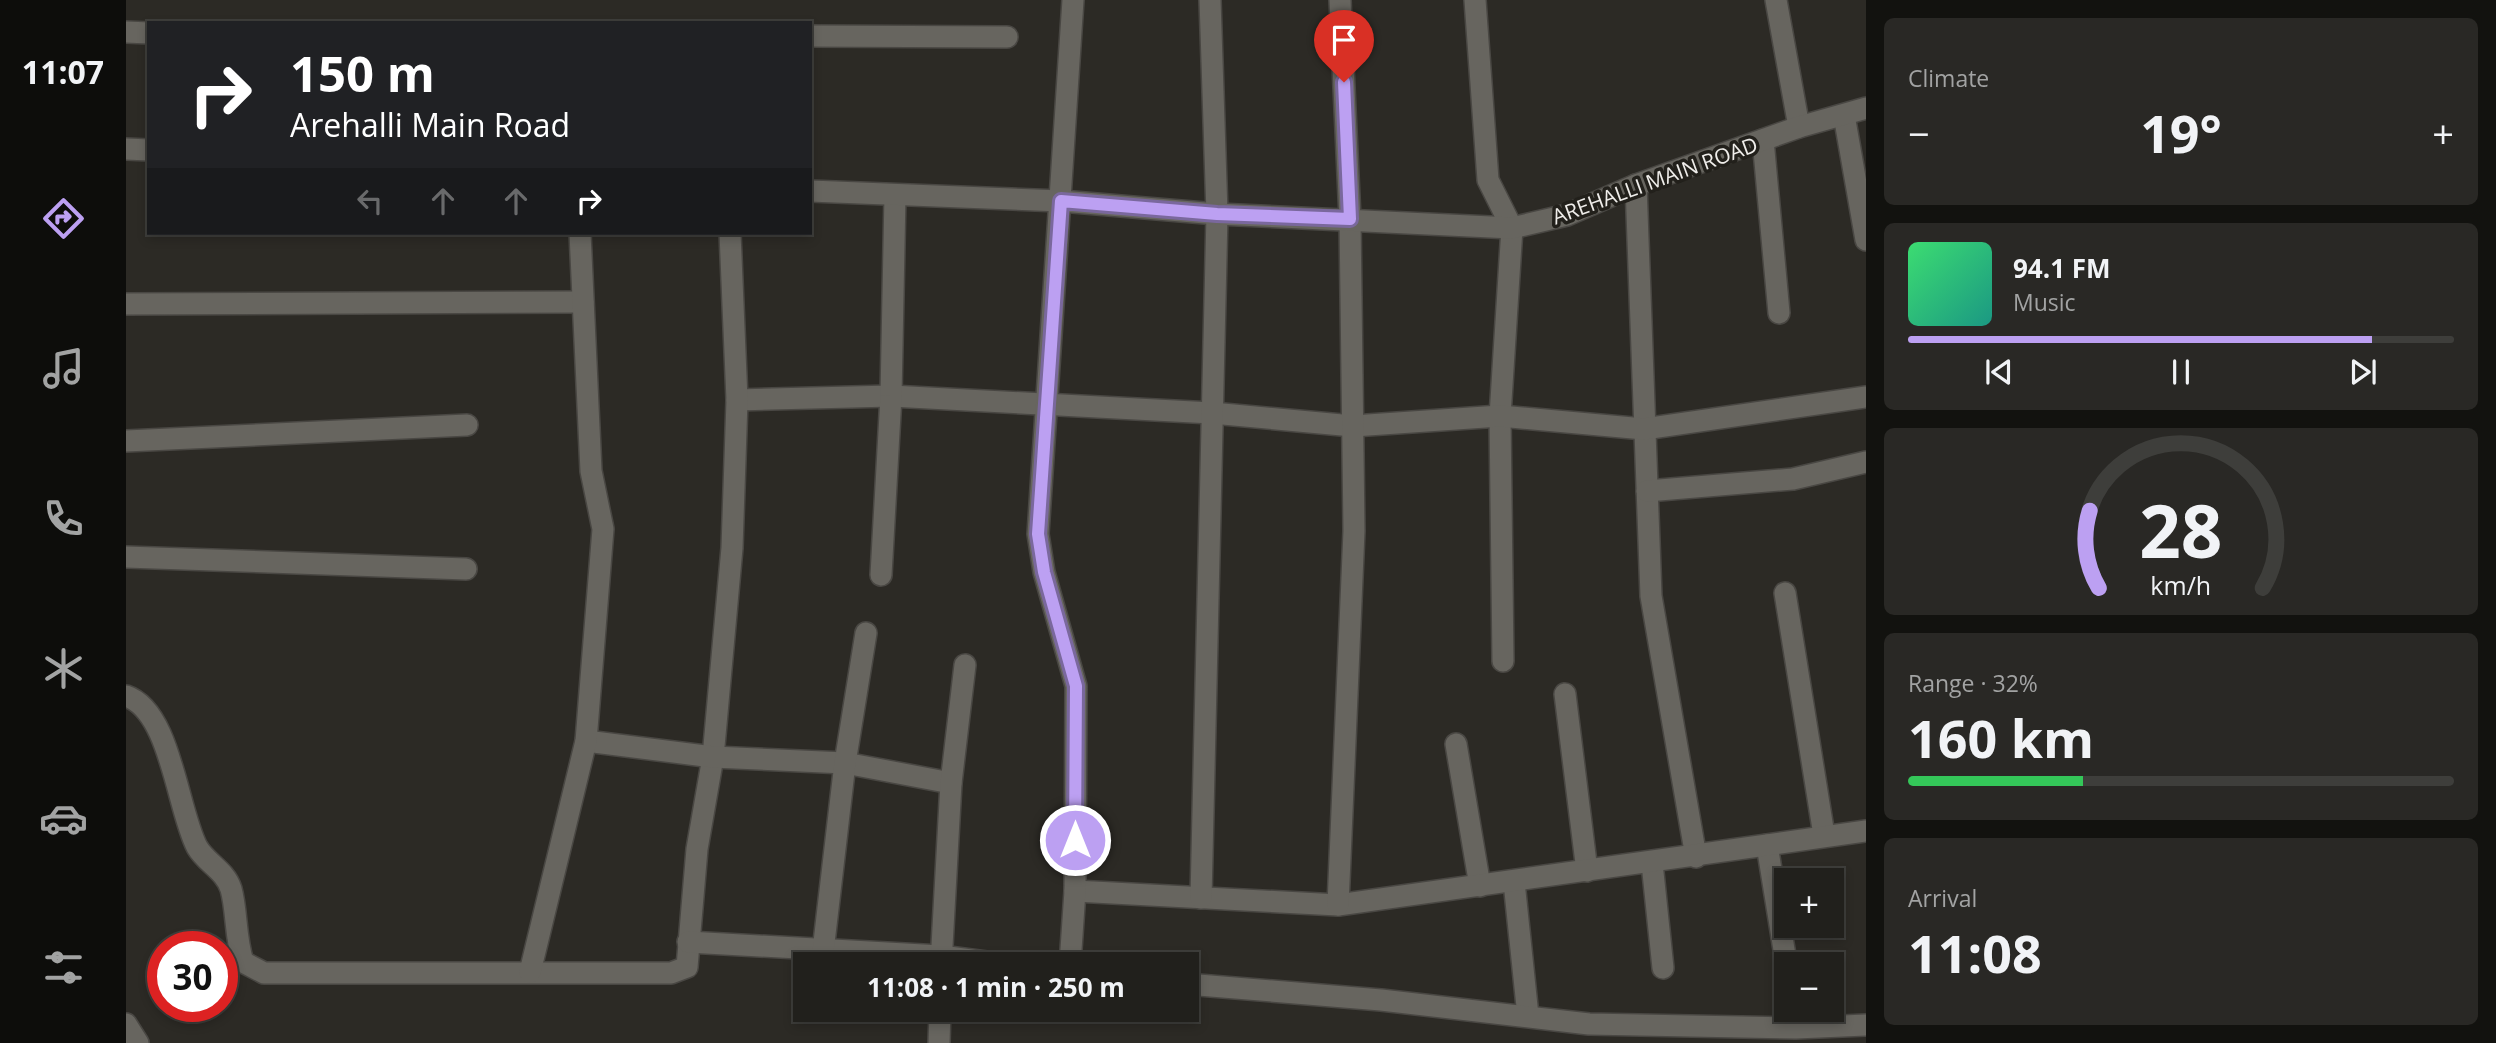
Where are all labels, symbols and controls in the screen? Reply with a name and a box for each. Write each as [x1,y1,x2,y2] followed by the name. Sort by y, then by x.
[1314,10,1374,82] pin
[1325,21,1363,59] icon: arrive
[290,40,435,106] text: 150 m
[175,49,266,140] icon: right
[22,50,104,93] text: 11:07
[1908,62,1989,94] text: Climate
[2140,97,2222,168] text: 19°
[290,103,570,146] text: Arehalli Main Road
[1908,107,1930,159] text: −
[2432,107,2454,159] text: +
[1548,130,1761,230] street label: AREHALLI MAIN ROAD
[351,182,389,220] icon: left
[424,182,462,220] icon: ahead
[497,182,535,220] icon: ahead
[570,182,608,220] icon: right
[39,194,88,243] icon: directions
[2013,250,2111,286] text: 94.1 FM
[2013,286,2076,318] text: Music
[39,344,88,393] icon: music
[1980,353,2018,391] icon: previous
[2162,353,2200,391] icon: pause
[2344,353,2382,391] icon: next
[2139,480,2223,579] text: 28
[39,494,88,543] icon: phone
[2151,567,2211,601] text: km/h
[39,644,88,693] icon: climate
[1908,667,2038,699] text: Range · 32%
[1908,702,2094,773] text: 160 km
[39,794,88,843] icon: car
[1038,803,1112,877] position arrow
[1774,868,1844,1022] map controls
[1774,868,1844,938] button: +
[1908,882,1977,914] text: Arrival
[1908,917,2042,988] text: 11:08
[147,931,238,1022] speed limit sign: 30
[39,943,88,992] icon: filters
[1774,952,1844,1022] button: −
[867,969,1125,1005] text: 11:08 · 1 min · 250 m

